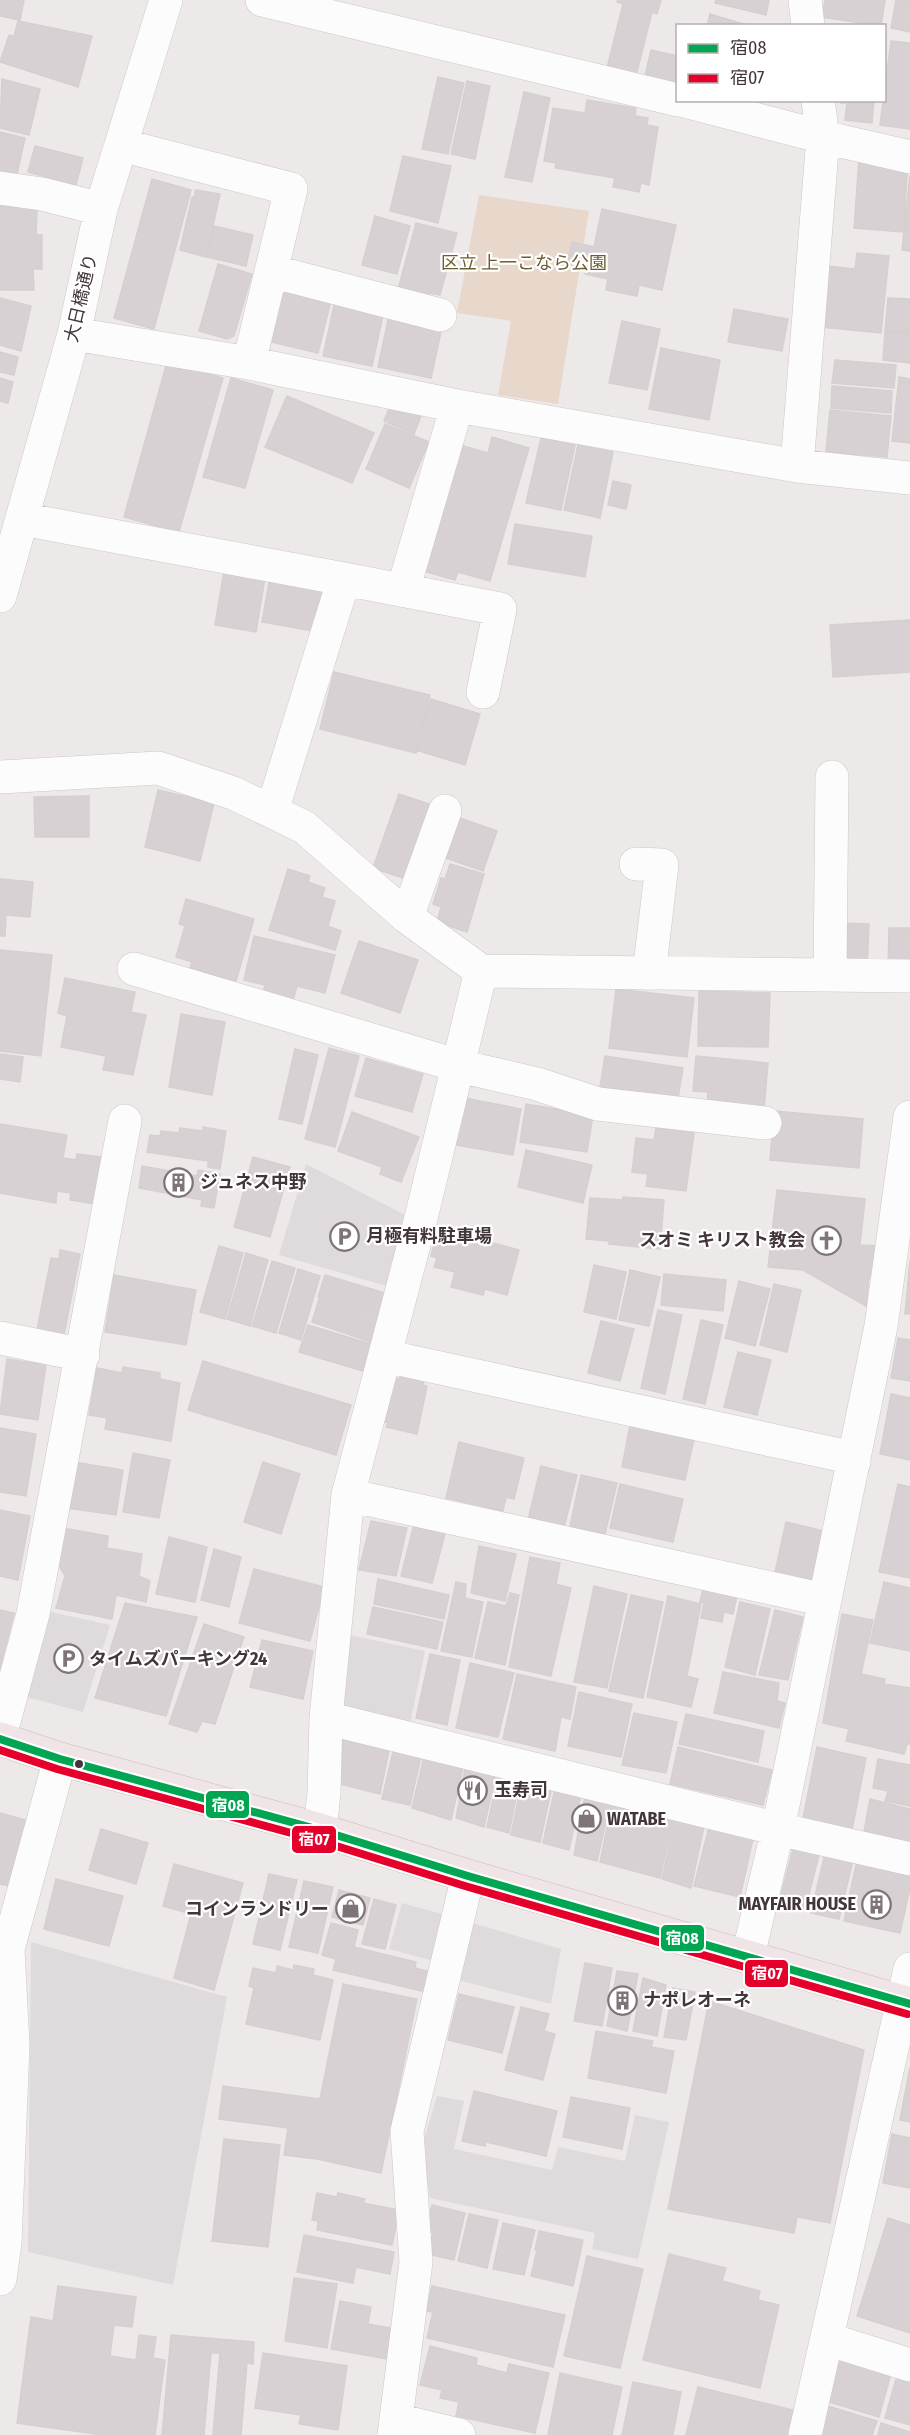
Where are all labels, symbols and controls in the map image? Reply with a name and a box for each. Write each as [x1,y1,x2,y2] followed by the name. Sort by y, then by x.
[676,24,886,102] legend
[730,37,766,59] text: 宿08
[730,67,764,89] text: 宿07
[60,252,102,344] street label: 大日橋通り
[441,252,607,274] park label: 区立 上一こなら公園
[163,1166,195,1198] building icon: ジュネス中野
[200,1171,307,1193] place label: ジュネス中野
[329,1220,361,1252] parking icon: 月極有料駐車場
[810,1224,842,1256] church icon: スオミ キリスト教会
[366,1225,492,1247] place label: 月極有料駐車場
[639,1229,805,1251] place label: スオミ キリスト教会
[52,1643,84,1675] parking icon: タイムズパーキング24
[89,1648,267,1670] place label: タイムズパーキング24
[73,1758,85,1770] unlabelled marker
[457,1774,489,1806] restaurant icon: 玉寿司
[494,1779,548,1801] place label: 玉寿司
[205,1790,250,1819] line badge: 宿08
[211,1796,245,1815] text: 宿08
[570,1803,602,1835] shop icon: WATABE
[607,1808,667,1830] place label: WATABE
[291,1825,337,1854] line badge: 宿07
[298,1830,330,1849] text: 宿07
[861,1888,893,1920] building icon: MAYFAIR HOUSE
[334,1893,366,1925] shop icon: コインランドリー
[738,1893,856,1915] place label: MAYFAIR HOUSE
[185,1898,329,1920] place label: コインランドリー
[660,1924,705,1952] line badge: 宿08
[665,1929,699,1948] text: 宿08
[744,1959,789,1988] line badge: 宿07
[751,1964,783,1983] text: 宿07
[606,1984,638,2016] building icon: ナポレオーネ
[643,1989,751,2011] place label: ナポレオーネ

